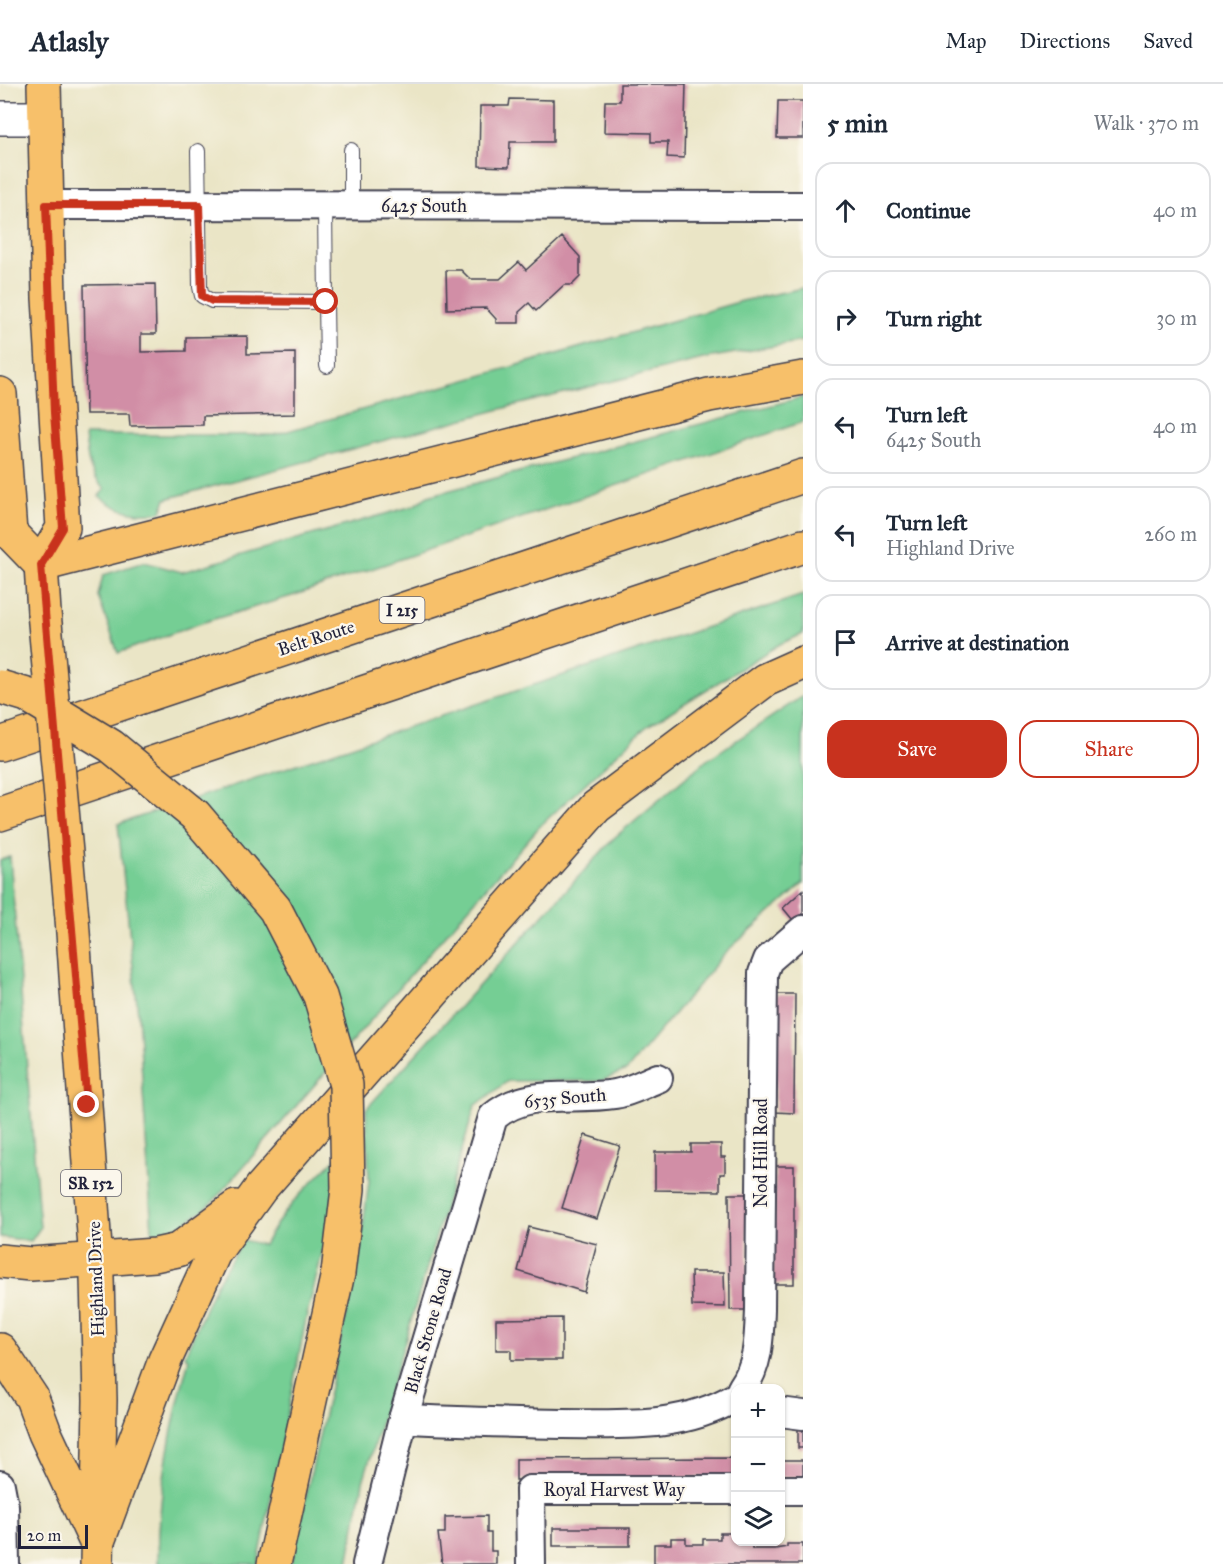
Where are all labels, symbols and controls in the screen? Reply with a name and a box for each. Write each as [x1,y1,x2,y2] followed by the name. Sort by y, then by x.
[30,24,108,59] text: Atlasly
[946,28,987,54] text: Map
[1020,28,1110,54] text: Directions
[1143,28,1193,54] text: Saved
[827,107,888,139] text: 5 min
[1093,111,1199,135] text: Walk · 370 m
[829,194,862,227] icon: ahead
[381,195,467,217] street label: 6425 South
[886,197,971,224] text: Continue
[1153,198,1197,222] text: 40 m
[312,288,338,314] route start
[829,302,862,335] icon: right
[886,305,982,332] text: Turn right
[1156,306,1197,330] text: 30 m
[886,401,968,428] text: Turn left
[829,410,862,443] icon: left
[1153,414,1197,438] text: 40 m
[886,428,981,452] text: 6425 South
[886,509,968,536] text: Turn left
[829,518,862,551] icon: left
[1144,522,1197,546] text: 260 m
[886,536,1015,560] text: Highland Drive
[380,597,424,623] road number: I 215
[275,615,357,661] street label: Belt Route
[829,626,862,659] icon: arrive
[886,629,1069,656] text: Arrive at destination
[827,720,1007,778] button: Save
[1019,720,1199,778] button: Share
[523,1083,607,1113] street label: 6535 South
[73,1091,99,1117] route end
[750,1098,772,1208] street label: Nod Hill Road
[61,1170,121,1196] road number: SR 152
[83,1221,110,1337] street label: Highland Drive
[400,1266,456,1396] street label: Black Stone Road
[731,1384,785,1546] map controls
[731,1384,785,1438] button: +
[731,1438,785,1492] button: −
[543,1479,685,1501] street label: Royal Harvest Way
[731,1492,785,1546] button: layers
[18,1522,88,1550] scale bar
[27,1526,61,1545] text: 20 m

